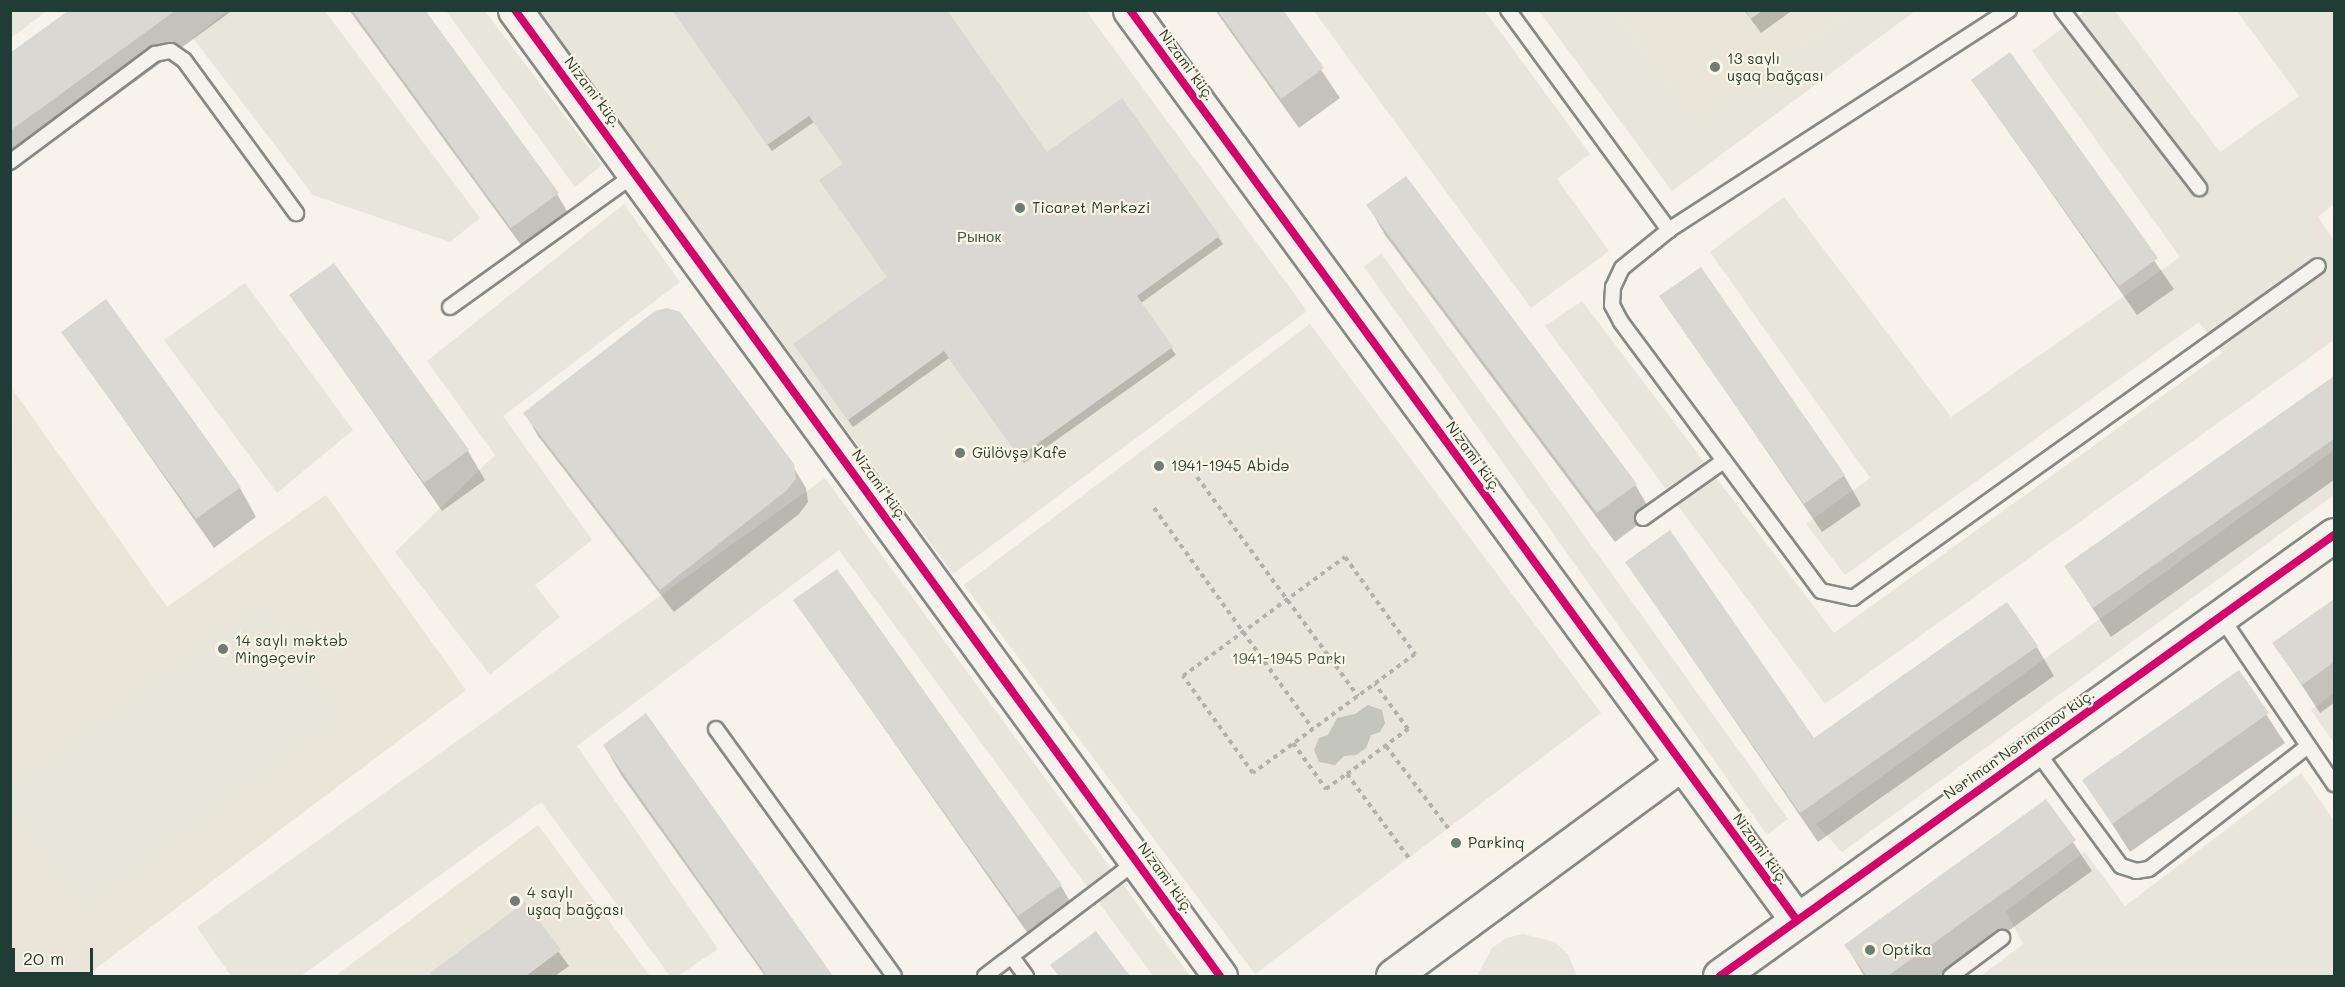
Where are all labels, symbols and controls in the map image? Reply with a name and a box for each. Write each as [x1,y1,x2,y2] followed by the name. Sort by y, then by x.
[1155,26,1219,104] street label: Nizami küç.
[1727,49,1824,84] place label: 13 saylı uşaq bağçası
[560,53,626,131] street label: Nizami küç.
[1708,60,1722,74] marker: 13 saylı uşaq bağçası
[1032,199,1150,217] place label: Ticarət Mərkəzi
[1013,201,1027,215] marker: Ticarət Mərkəzi
[957,228,1001,246] park label: Рынок
[1442,418,1506,496] street label: Nizami küç.
[972,444,1067,462] place label: Gülövşə Kafe
[848,446,912,524] street label: Nizami küç.
[953,446,967,460] marker: Gülövşə Kafe
[1171,457,1290,475] place label: 1941-1945 Abidə
[1152,459,1166,473] marker: 1941-1945 Abidə
[235,631,348,666] place label: 14 saylı məktəb Mingəçevir
[216,642,230,656] marker: 14 saylı məktəb Mingəçevir
[1232,650,1346,668] park label: 1941-1945 Parkı
[1940,685,2098,803] street label: Nəriman Nərimanov küç.
[1729,810,1793,888] street label: Nizami küç.
[1468,834,1525,852] place label: Parkinq
[1449,836,1463,850] marker: Parkinq
[1134,839,1198,917] street label: Nizami küç.
[527,883,624,918] place label: 4 saylı uşaq bağçası
[508,894,522,908] marker: 4 saylı uşaq bağçası
[15,936,96,974] scale bar
[1882,941,1932,959] place label: Optika
[1863,943,1877,957] marker: Optika
[23,946,64,970] text: 20 m

